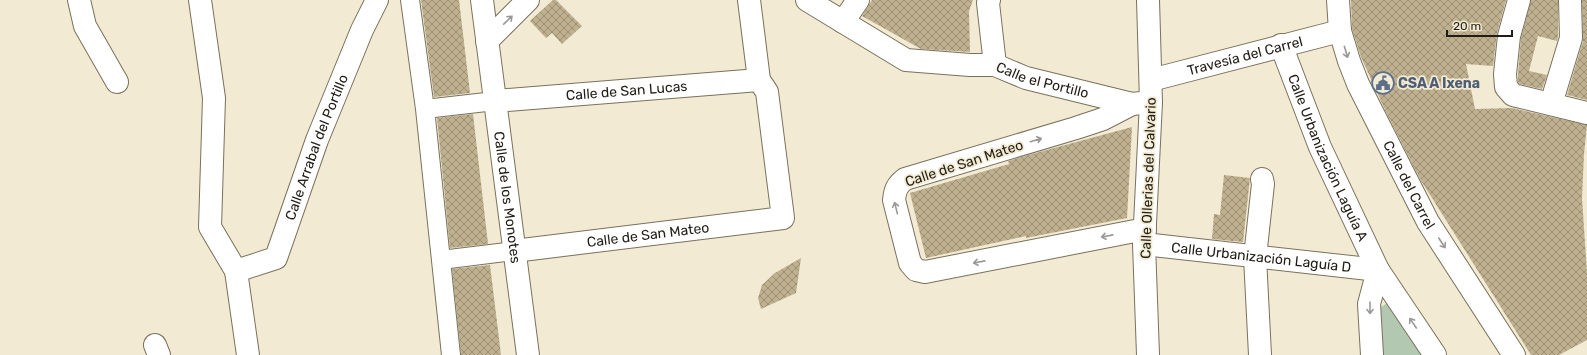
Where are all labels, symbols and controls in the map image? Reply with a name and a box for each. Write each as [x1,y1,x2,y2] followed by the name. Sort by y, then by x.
[1447,12,1512,38] scale bar
[503,15,513,25] one-way arrow
[1453,19,1481,33] text: 20 m
[1185,33,1305,79] street label: Travesía del Carrel
[1343,45,1350,58] one-way arrow
[993,58,1090,102] street label: Calle el Portillo
[1370,70,1396,96] public building icon: CSA A Ixena
[282,72,352,222] street label: Calle Arrabal del Portillo
[1284,72,1371,244] street label: Calle Urbanización Laguía A
[1398,75,1480,92] place label: CSA A Ixena
[565,78,688,104] street label: Calle de San Lucas
[1137,97,1160,259] street label: Calle Ollerias del Calvario
[490,130,524,264] street label: Calle de los Monotes
[903,136,1025,191] street label: Calle de San Mateo
[1030,136,1043,143] one-way arrow
[1379,138,1438,233] street label: Calle del Carrel
[892,202,900,215] one-way arrow
[586,219,710,251] street label: Calle de San Mateo
[1101,233,1114,241] one-way arrow
[1438,237,1446,248] one-way arrow
[1170,239,1352,276] street label: Calle Urbanización Laguía D
[973,258,986,266] one-way arrow
[1366,301,1374,314] one-way arrow
[1409,317,1417,328] one-way arrow

